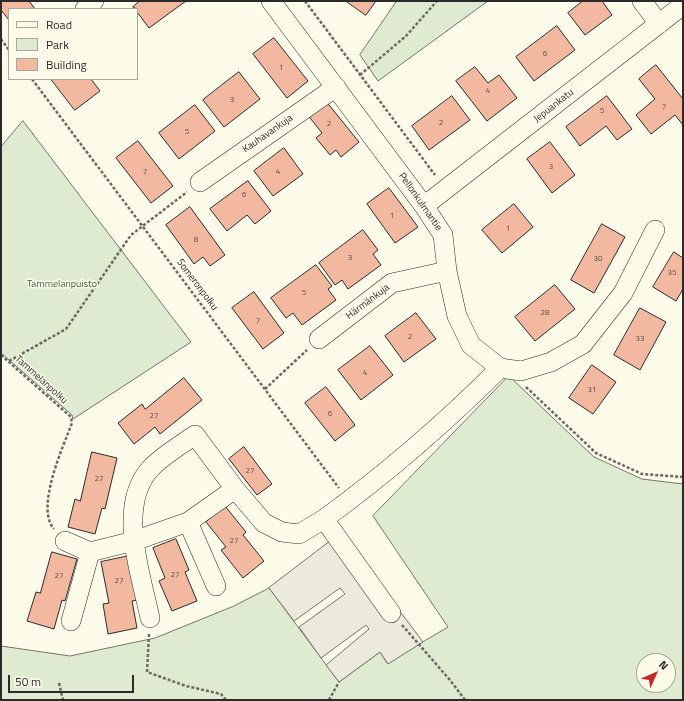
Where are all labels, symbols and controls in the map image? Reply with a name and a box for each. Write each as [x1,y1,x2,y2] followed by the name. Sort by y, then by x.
[8,8,138,80] legend
[46,15,72,34] text: Road
[46,35,69,54] text: Park
[543,49,547,59] house number: 6
[46,55,87,74] text: Building
[279,63,283,73] house number: 1
[486,86,490,96] house number: 4
[532,87,576,125] street label: Jepuankatu
[230,95,234,105] house number: 3
[662,102,666,112] house number: 7
[600,106,604,116] house number: 5
[240,112,296,156] street label: Kauhavankuja
[439,118,443,128] house number: 2
[327,119,331,129] house number: 2
[185,127,189,137] house number: 5
[549,162,553,172] house number: 3
[143,167,147,177] house number: 7
[276,167,280,177] house number: 4
[396,171,444,233] street label: Pellonkulmantie
[242,190,246,200] house number: 6
[390,211,394,221] house number: 1
[506,224,510,234] house number: 1
[194,235,198,245] house number: 8
[348,253,352,263] house number: 3
[594,254,602,264] house number: 30
[174,257,220,313] street label: Someronpolku
[668,268,676,278] house number: 35
[27,279,97,291] park label: Tammelanpuisto
[344,282,392,322] street label: Härmänkuja
[302,288,306,298] house number: 5
[541,308,549,318] house number: 28
[256,316,260,326] house number: 7
[408,332,412,342] house number: 2
[636,334,644,344] house number: 33
[12,353,70,407] street label: Tammelanpolku
[363,368,367,378] house number: 4
[588,385,596,395] house number: 31
[328,409,332,419] house number: 6
[150,411,158,421] house number: 27
[246,466,254,476] house number: 27
[95,474,103,484] house number: 27
[230,536,238,546] house number: 27
[171,570,179,580] house number: 27
[55,571,63,581] house number: 27
[115,576,123,586] house number: 27
[636,653,676,693] north arrow
[655,657,672,674] text: N
[10,667,136,693] scale bar
[15,672,41,691] text: 50 m

